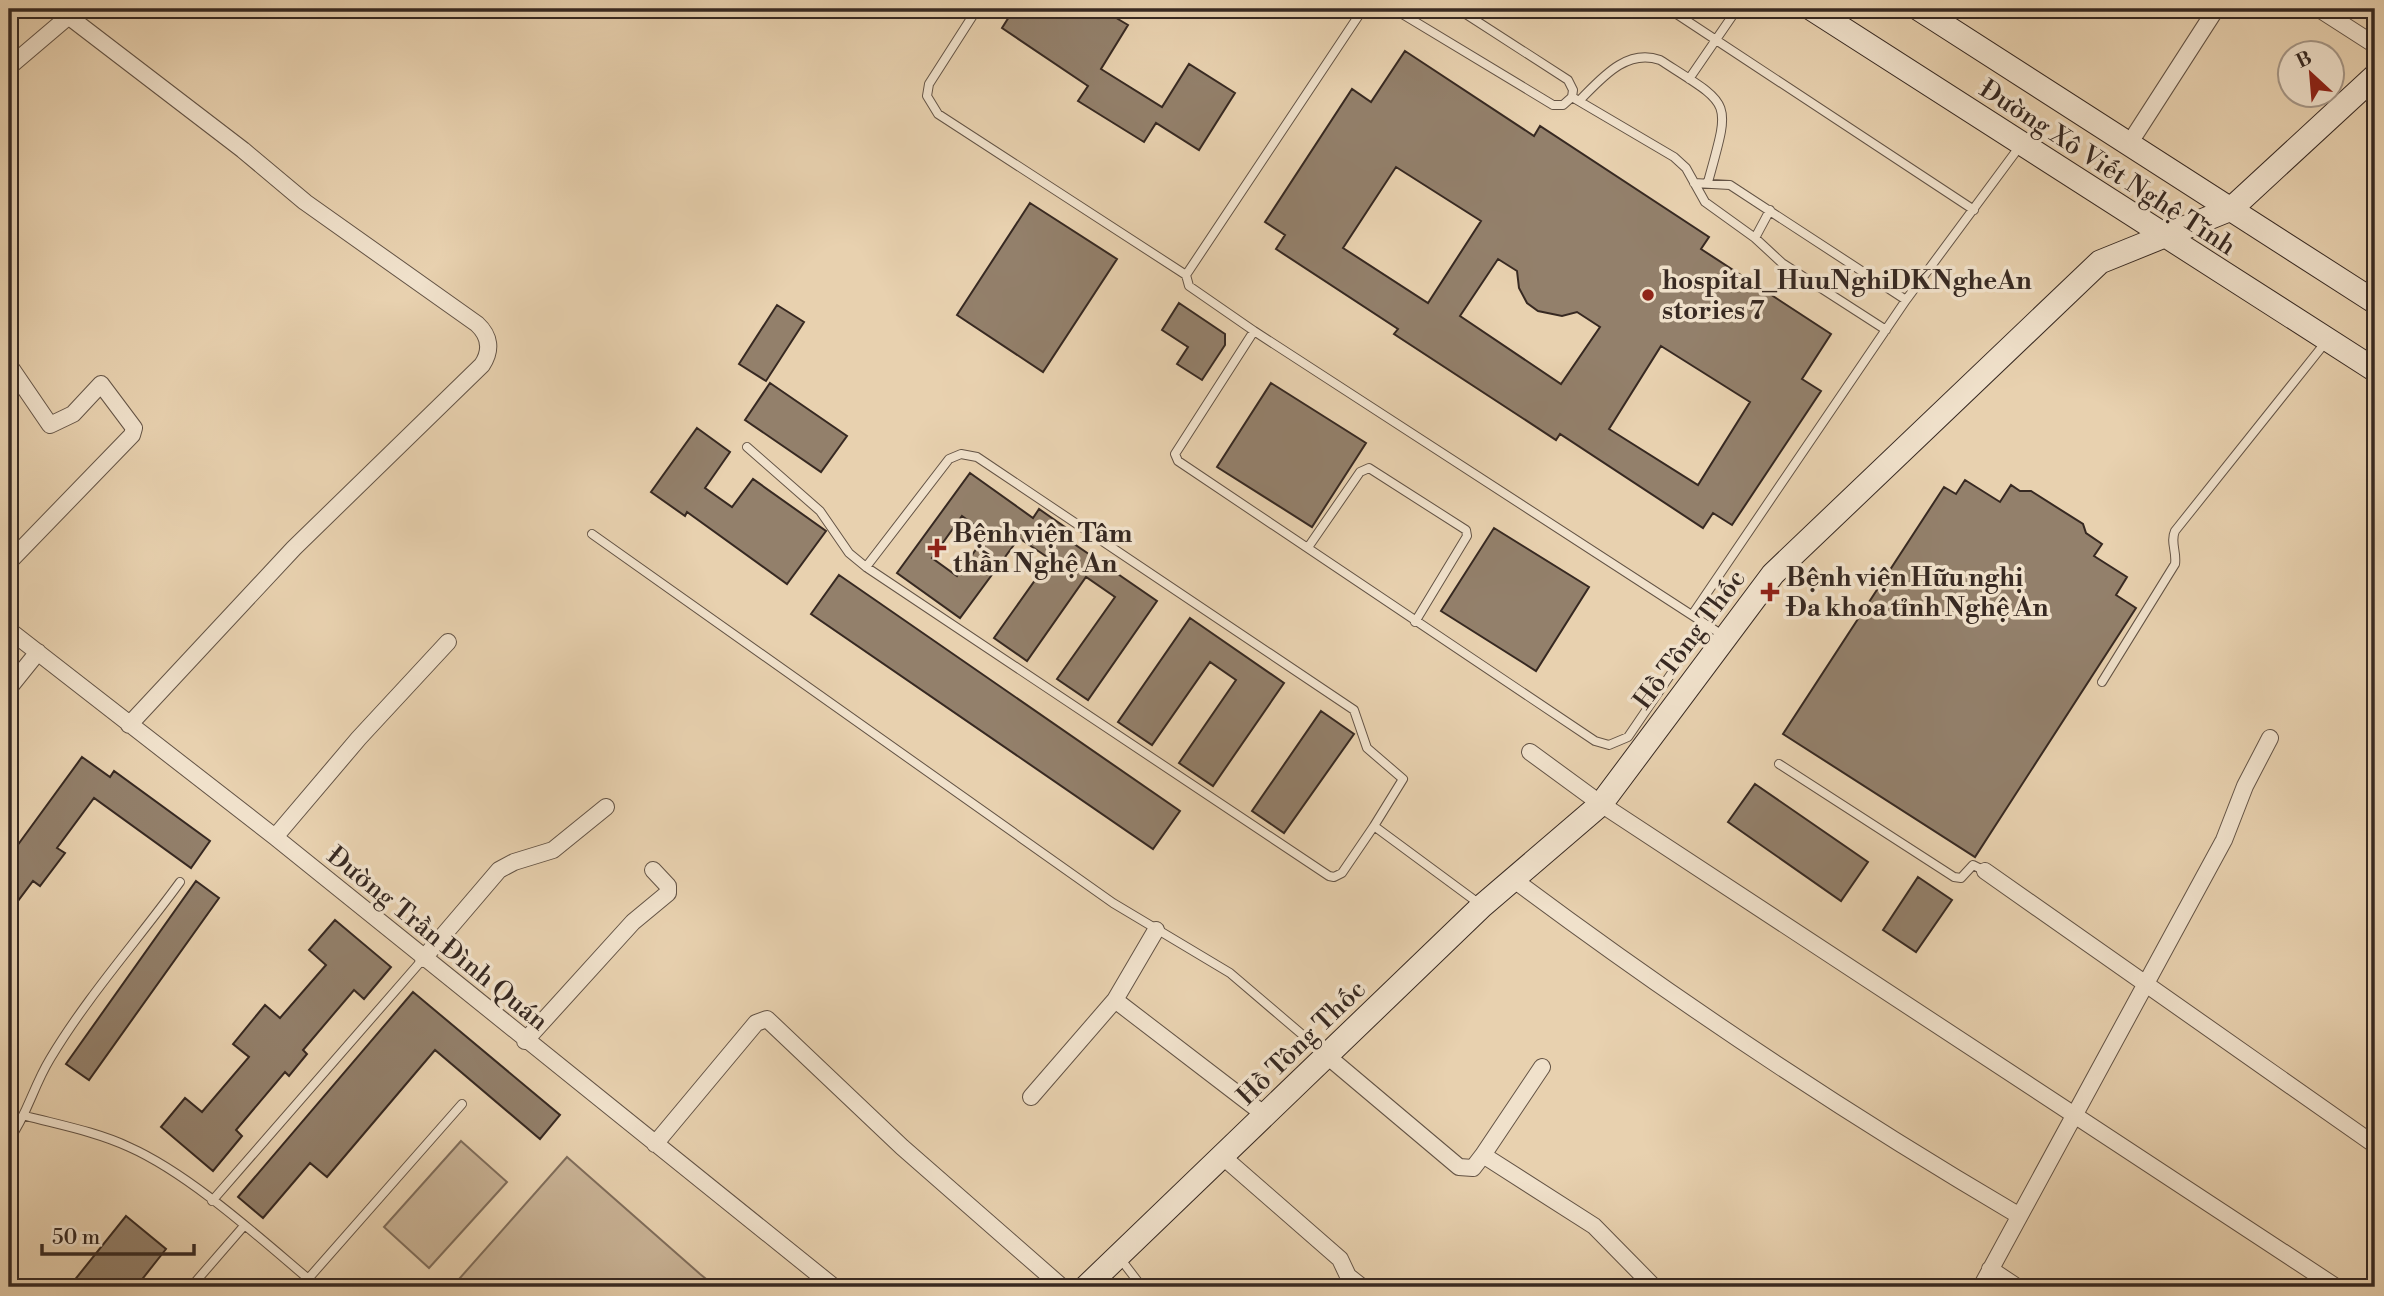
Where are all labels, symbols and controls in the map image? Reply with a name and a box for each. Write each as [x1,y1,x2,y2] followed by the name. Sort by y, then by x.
[2276,38,2346,108] north arrow
[2292,46,2316,74] text: B
[1973,73,2242,263] street label: Đường Xô Viết Nghệ Tĩnh
[1662,265,2032,327] place label: hospital_HuuNghiDKNgheAn stories 7
[1640,287,1656,303] marker: hospital_HuuNghiDKNgheAn stories 7
[953,518,1133,580] place label: Bệnh viện Tâm thần Nghệ An
[927,538,947,558] marker: Bệnh viện Tâm thần Nghệ An
[1785,562,2048,624] place label: Bệnh viện Hữu nghị Đa khoa tỉnh Nghệ An
[1627,563,1753,716] street label: Hồ Tông Thốc
[1760,582,1780,602] marker: Bệnh viện Hữu nghị Đa khoa tỉnh Nghệ An
[320,840,554,1038] street label: Đường Trần Đình Quán
[1231,973,1373,1112] street label: Hồ Tông Thốc
[42,1212,194,1256] scale bar
[52,1225,100,1251] text: 50 m

